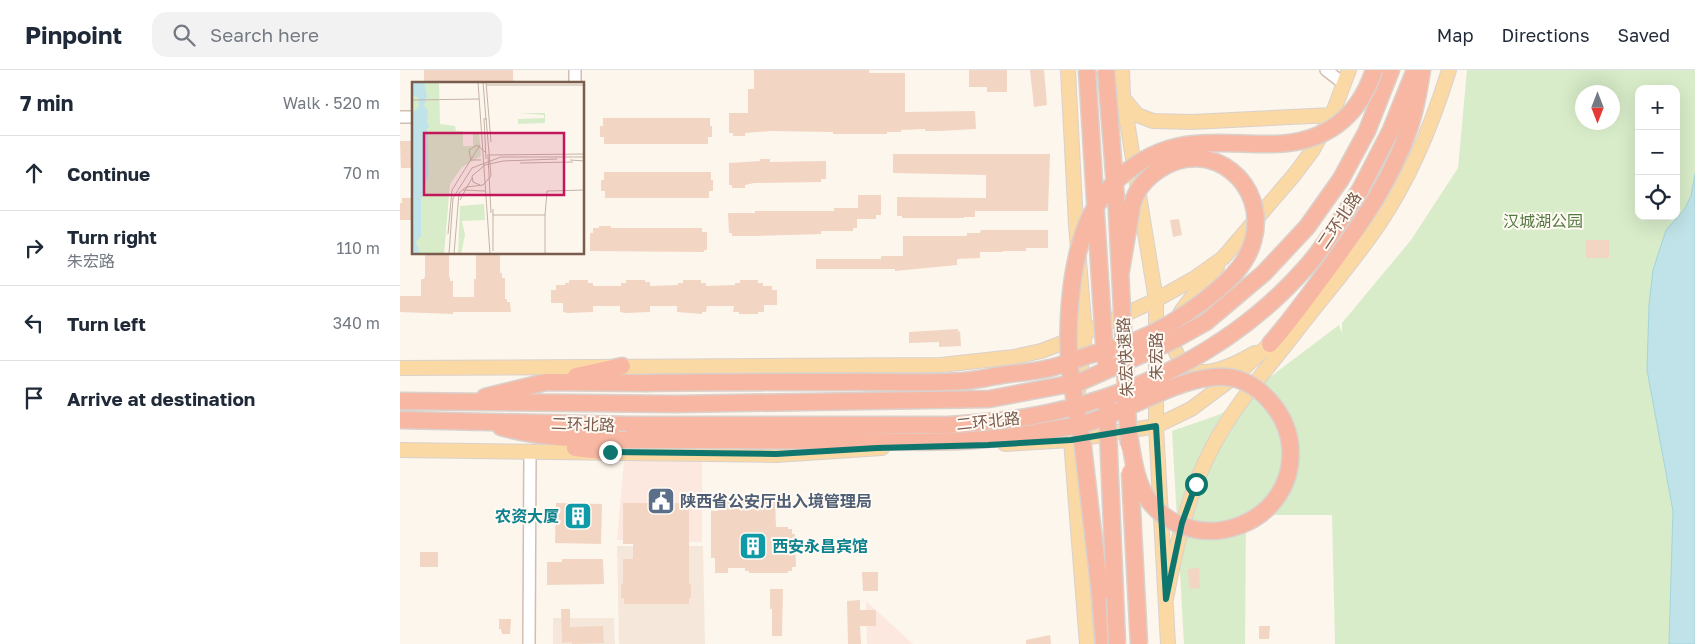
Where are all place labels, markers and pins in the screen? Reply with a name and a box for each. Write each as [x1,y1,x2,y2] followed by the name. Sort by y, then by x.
[646,486,676,516] public building icon: 陕西省公安厅出入境管理局
[680,491,872,511] place label: 陕西省公安厅出入境管理局
[563,501,593,531] building icon: 农资大厦
[495,506,559,526] place label: 农资大厦
[738,531,768,561] building icon: 西安永昌宾馆
[772,536,868,556] place label: 西安永昌宾馆

